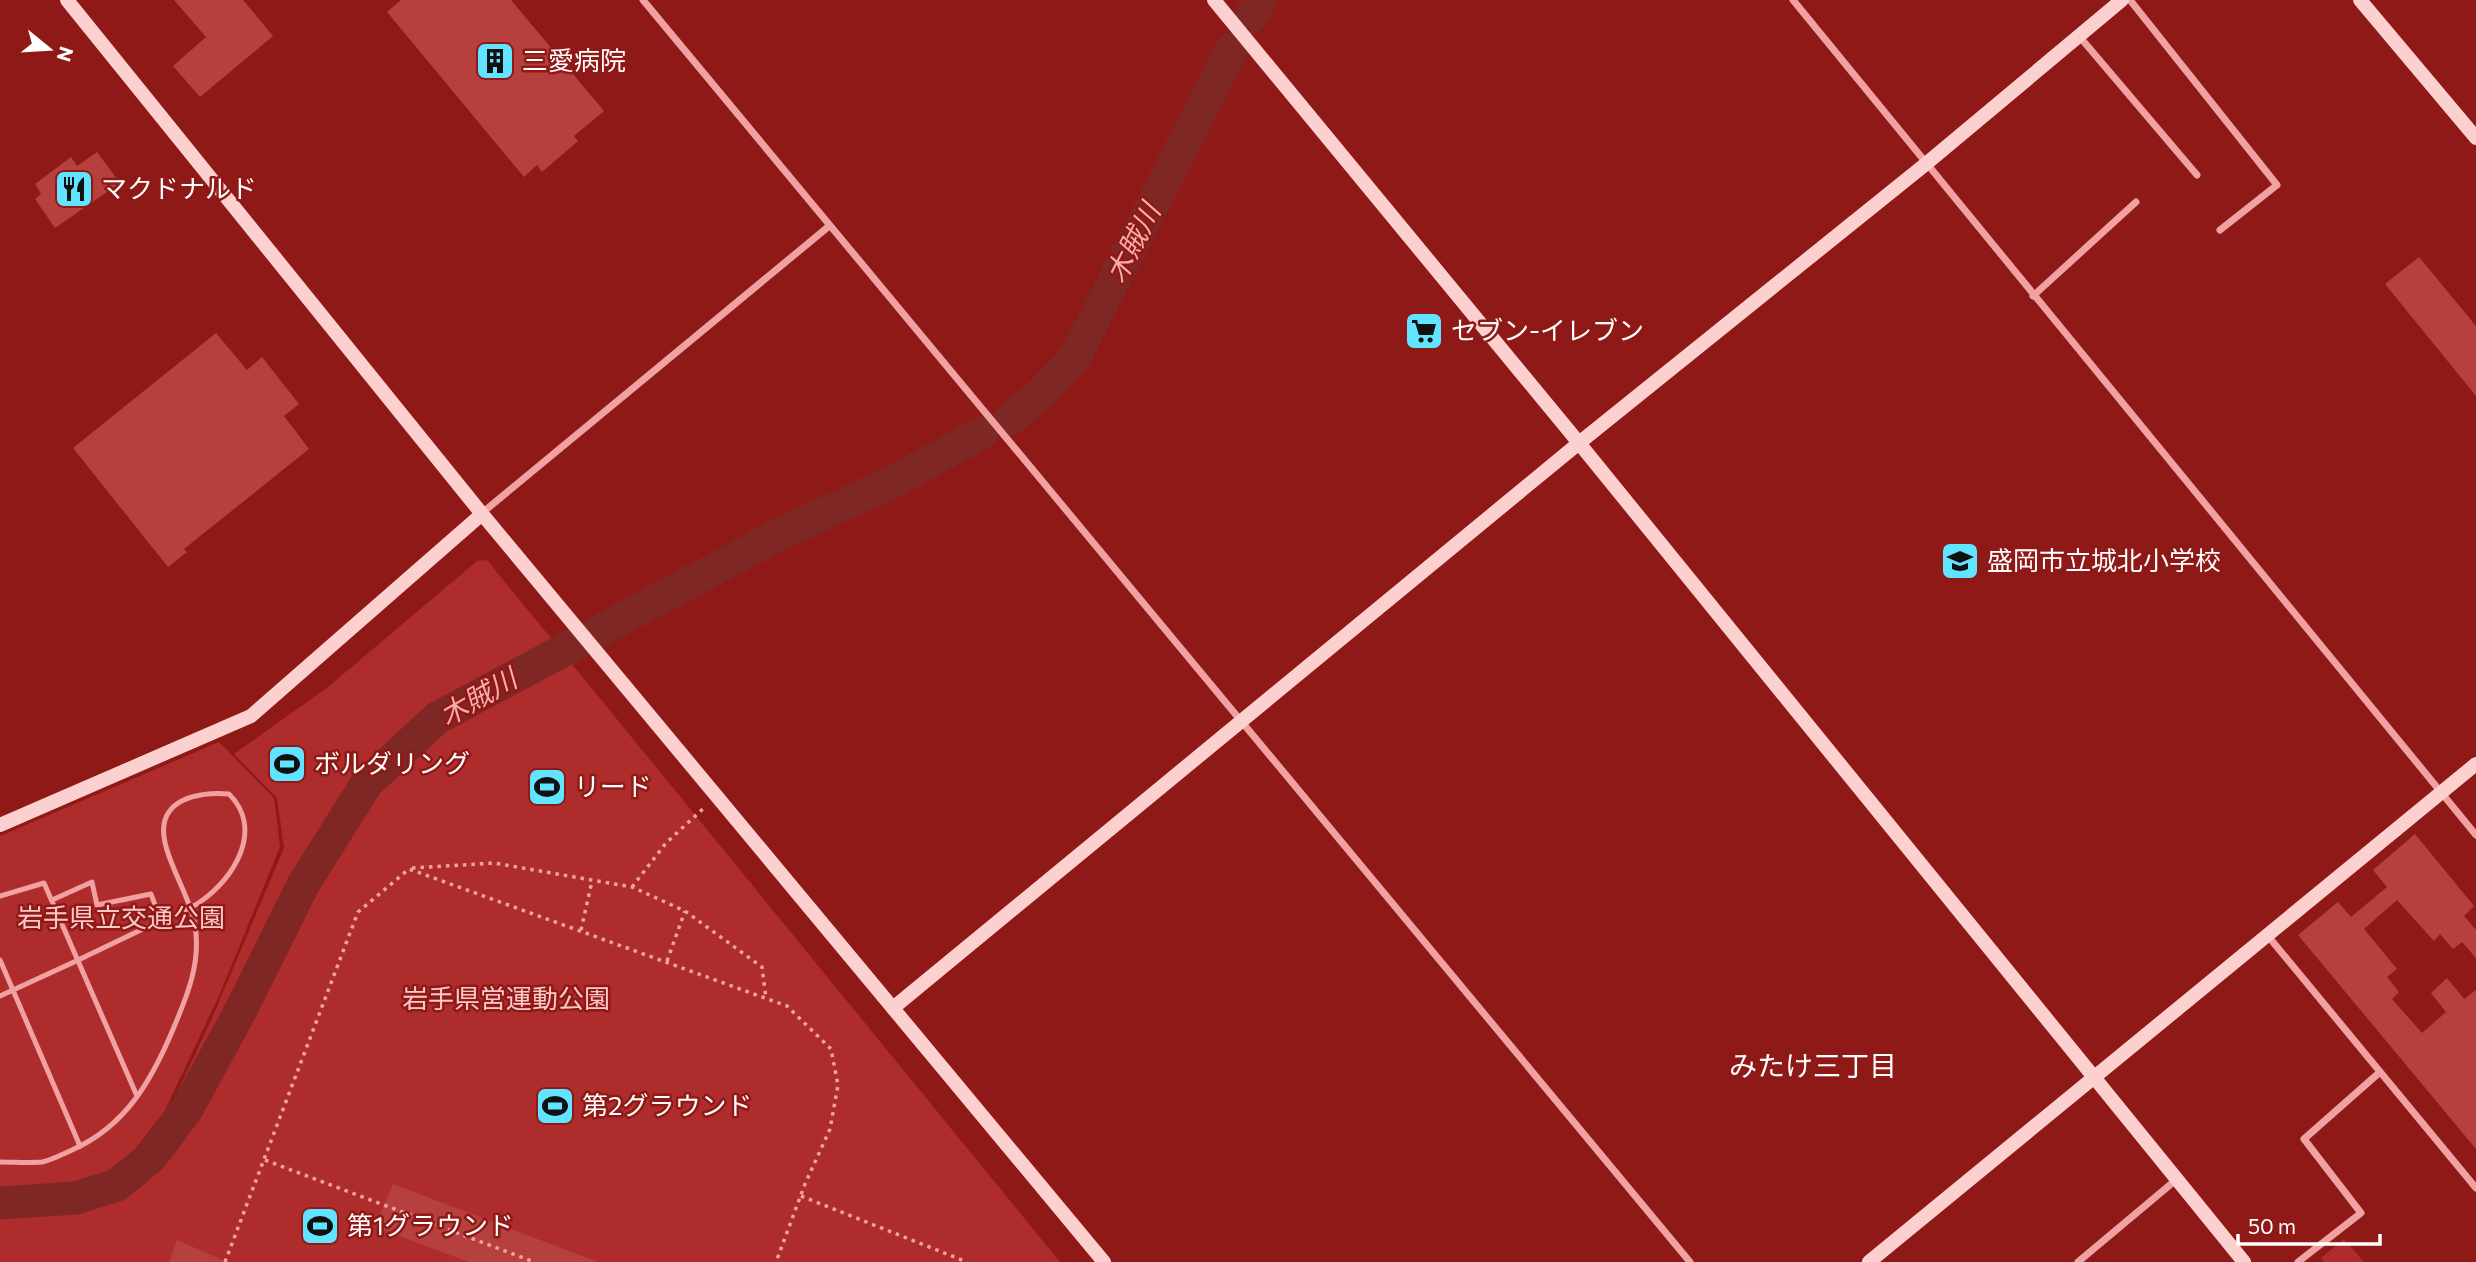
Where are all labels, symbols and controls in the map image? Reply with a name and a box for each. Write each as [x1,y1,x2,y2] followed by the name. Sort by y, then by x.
[14,14,84,84] north arrow
[474,40,516,82] building icon: 三愛病院
[53,44,79,65] text: N
[522,44,626,75] place label: 三愛病院
[53,168,95,210] restaurant icon: マクドナルド
[101,172,257,203] place label: マクドナルド
[1098,195,1168,288] water label: 木賊川
[1403,310,1445,352] supermarket icon: セブン-イレブン
[1451,314,1644,345] place label: セブン-イレブン
[1939,540,1981,582] school or university icon: 盛岡市立城北小学校
[1987,544,2221,575] place label: 盛岡市立城北小学校
[433,659,525,732] water label: 木賊川
[266,743,308,785] sports icon: ボルダリング
[314,747,470,778] place label: ボルダリング
[526,766,568,808] sports icon: リード
[574,770,652,801] place label: リード
[17,901,225,932] park label: 岩手県立交通公園
[402,982,610,1013] park label: 岩手県営運動公園
[1729,1048,1897,1082] district label: みたけ三丁目
[534,1085,576,1127] sports icon: 第2グラウンド
[582,1089,752,1120] place label: 第2グラウンド
[2238,1202,2380,1246] scale bar
[299,1205,341,1247] sports icon: 第1グラウンド
[347,1209,514,1240] place label: 第1グラウンド
[2248,1213,2296,1238] text: 50 m

